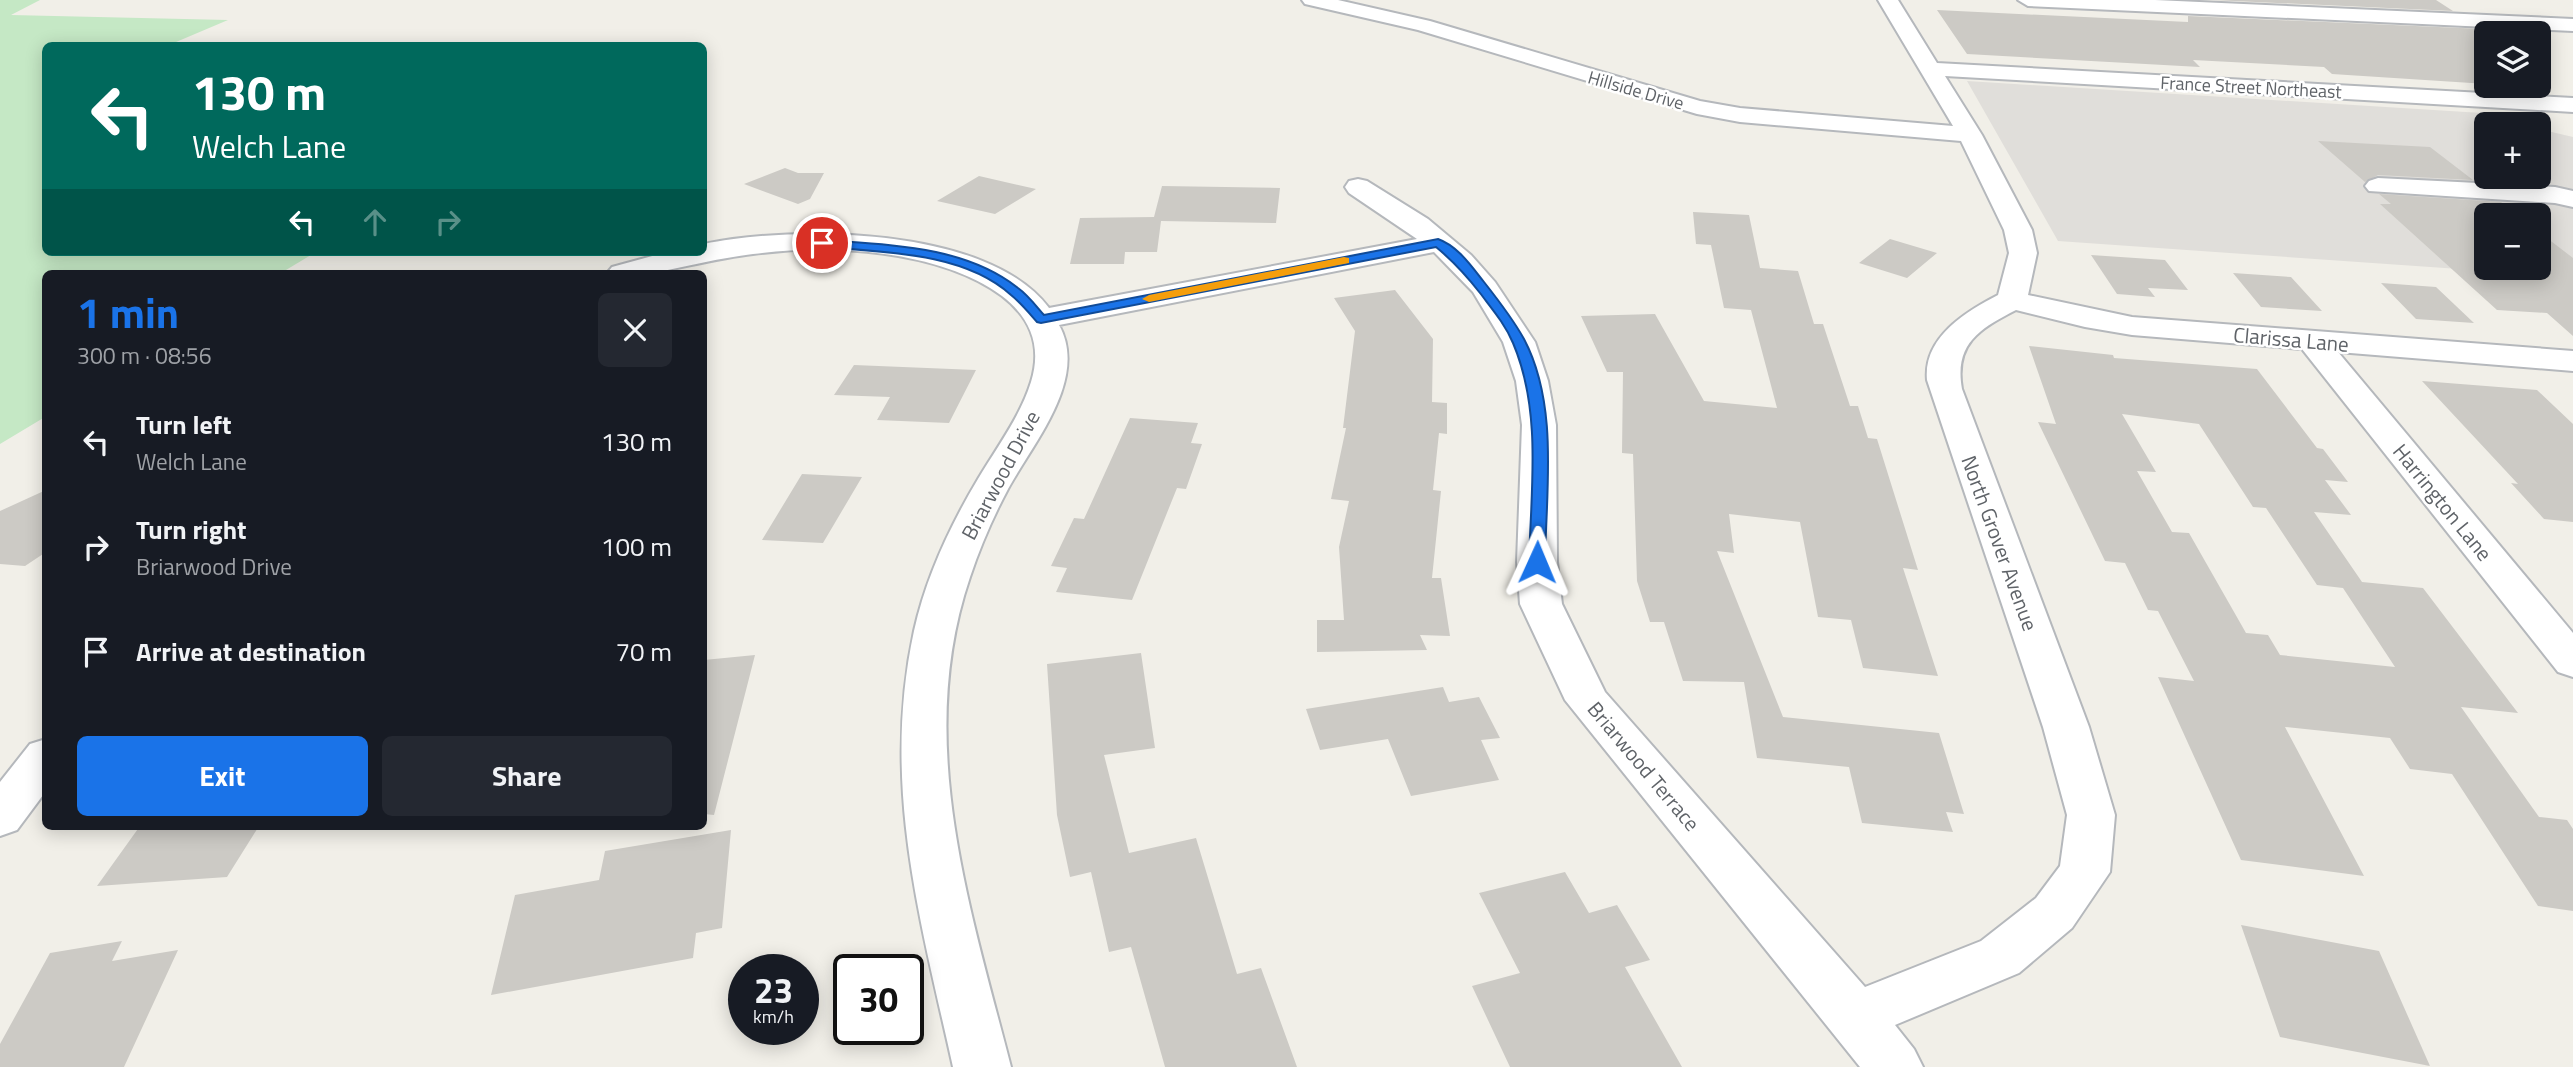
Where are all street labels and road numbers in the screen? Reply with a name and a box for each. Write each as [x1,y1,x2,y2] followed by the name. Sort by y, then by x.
[1585,63,1687,117] street label: Hillside Drive
[2160,69,2343,105] street label: France Street Northeast
[2232,318,2350,360] street label: Clarissa Lane
[952,405,1048,545] street label: Briarwood Drive
[2386,436,2500,568] street label: Harrington Lane
[1953,451,2047,635] street label: North Grover Avenue
[1580,694,1708,838] street label: Briarwood Terrace

